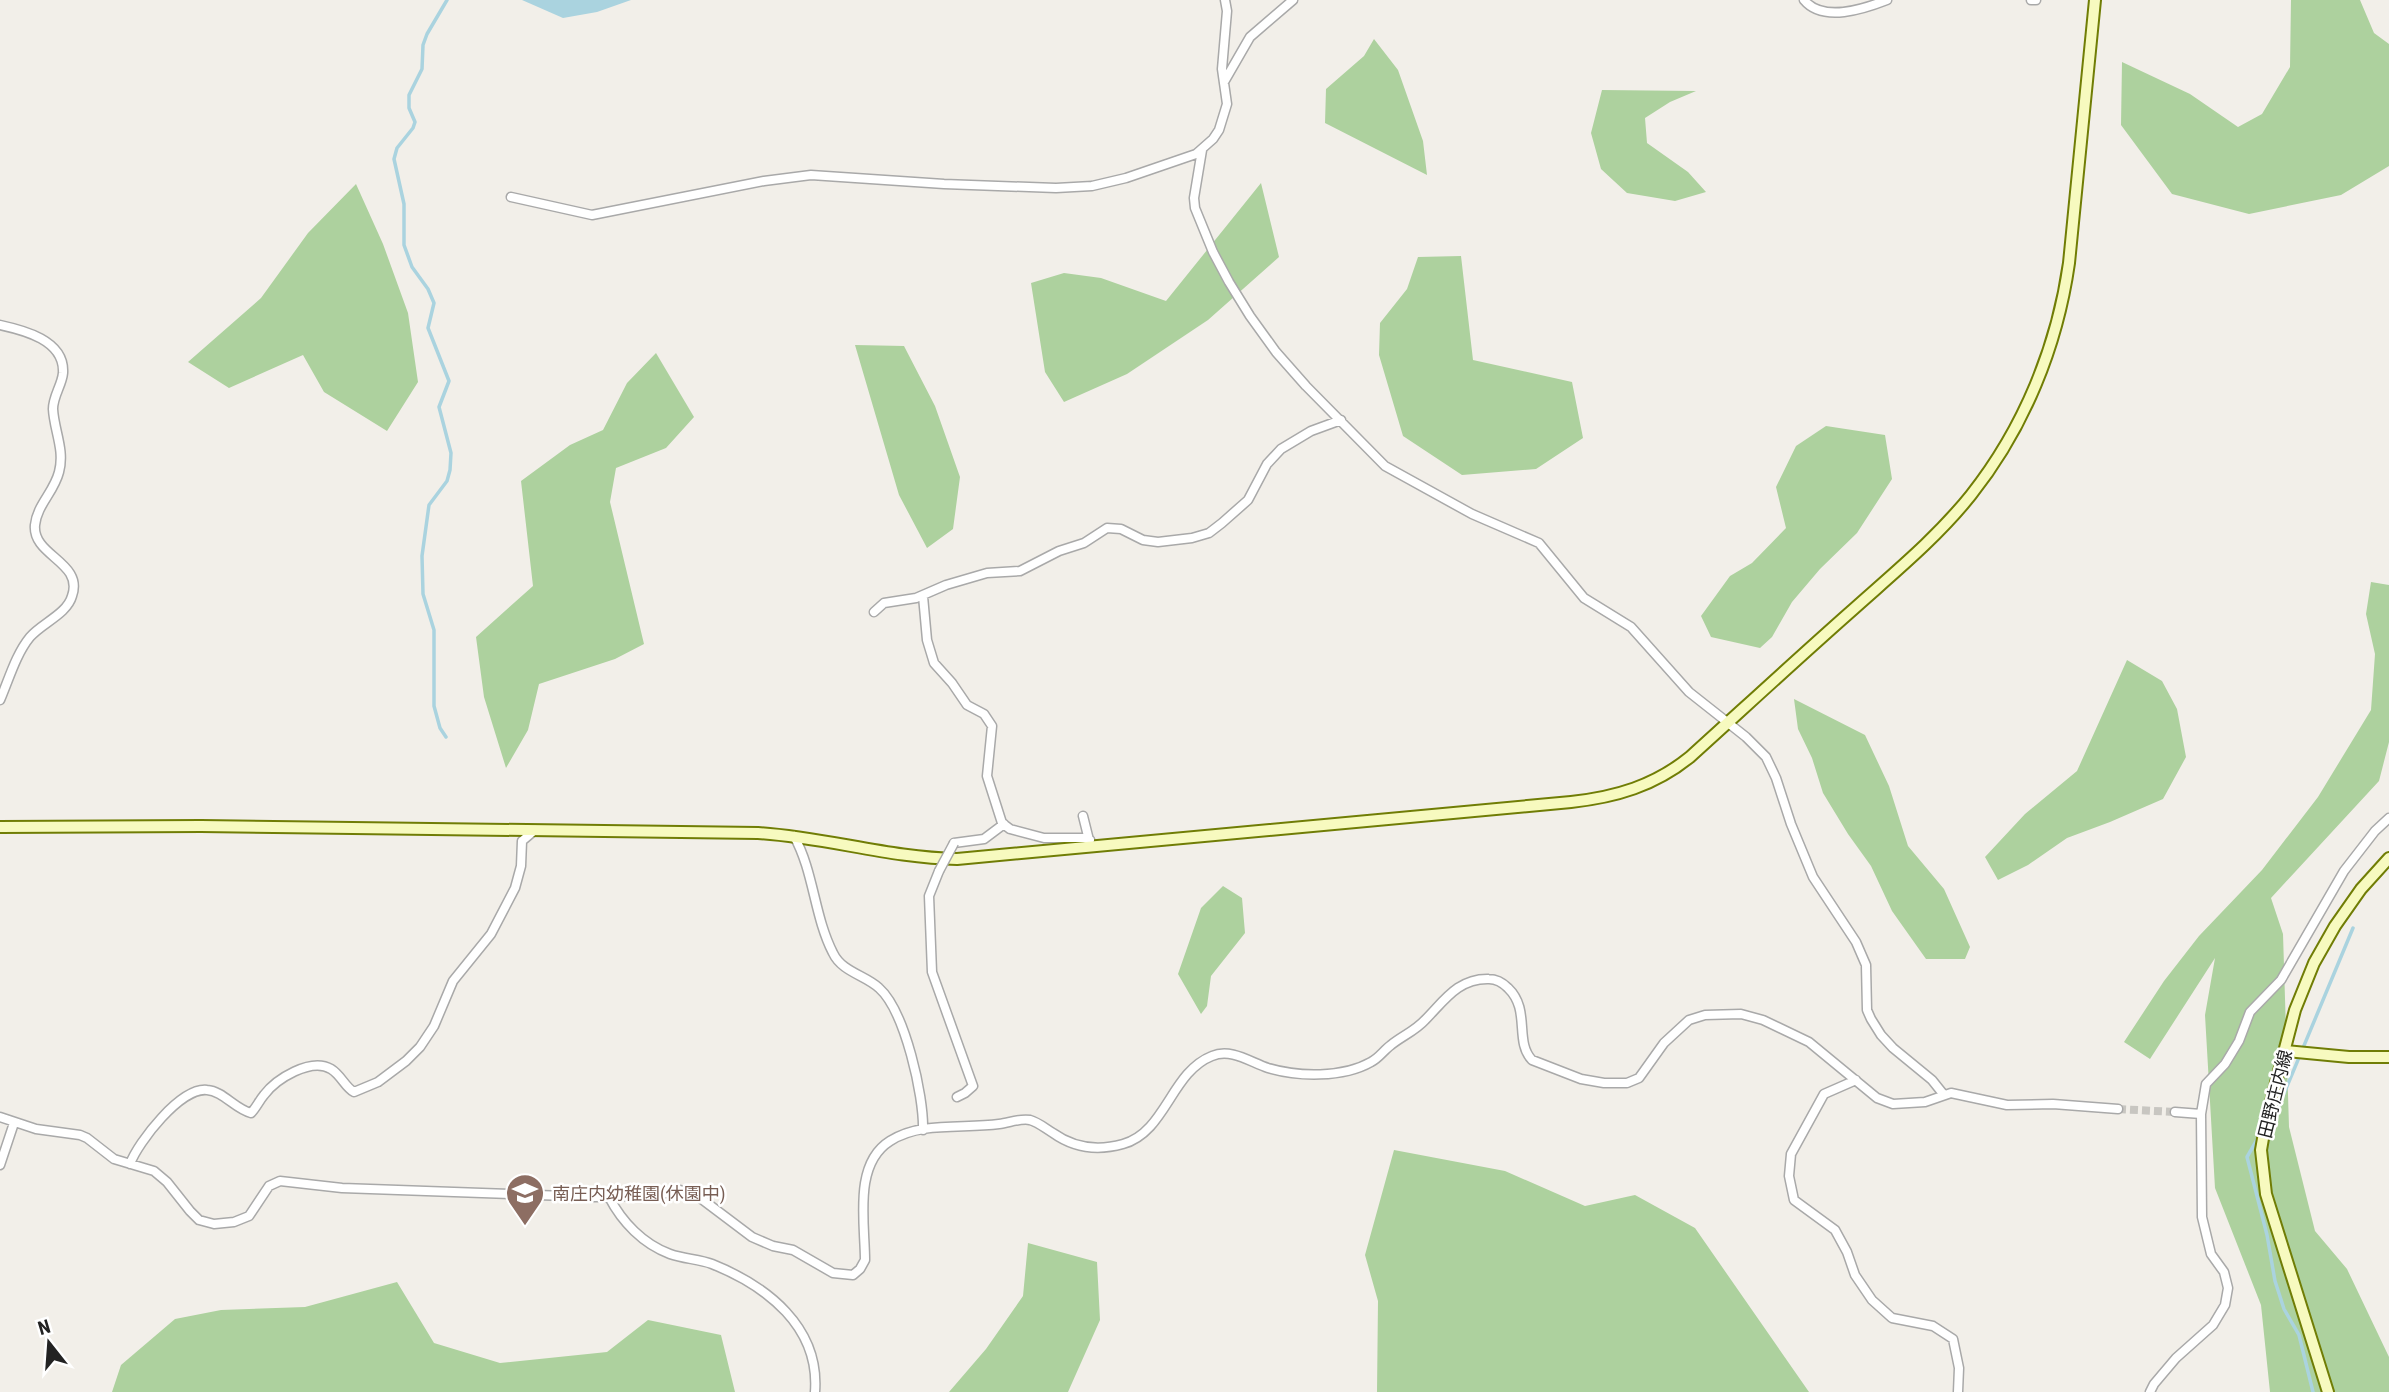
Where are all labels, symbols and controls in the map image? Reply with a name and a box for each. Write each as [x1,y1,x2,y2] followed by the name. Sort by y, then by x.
[2254,1048,2296,1140] street label: 田野庄内線
[504,1172,546,1227] school or university icon: 南庄内幼稚園(休園中)
[552,1183,725,1205] place label: 南庄内幼稚園(休園中)
[14,1308,84,1378] north arrow
[35,1315,53,1340] text: N

